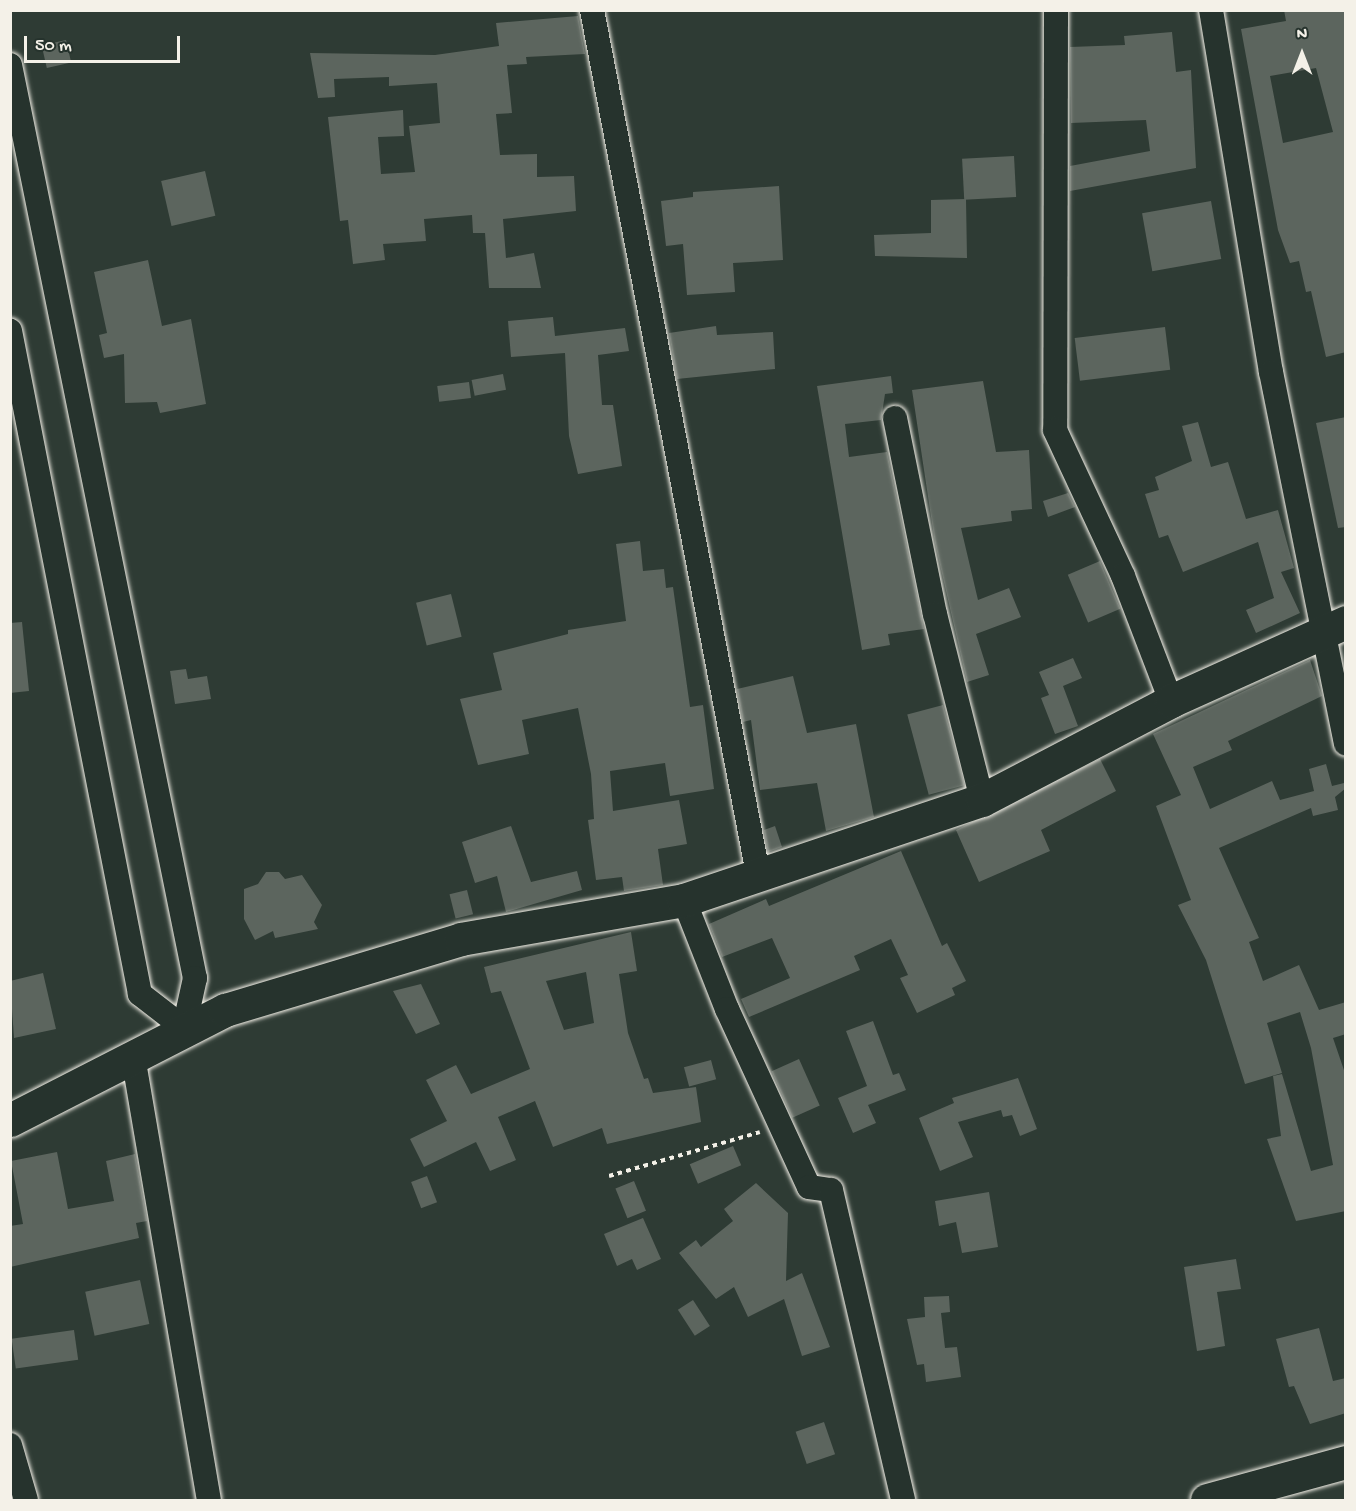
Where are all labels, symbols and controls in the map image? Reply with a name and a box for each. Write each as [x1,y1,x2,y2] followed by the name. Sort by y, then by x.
[27,24,183,62] scale bar
[1272,24,1332,84] north arrow
[1297,26,1307,45] text: N
[35,36,72,57] text: 50 m

